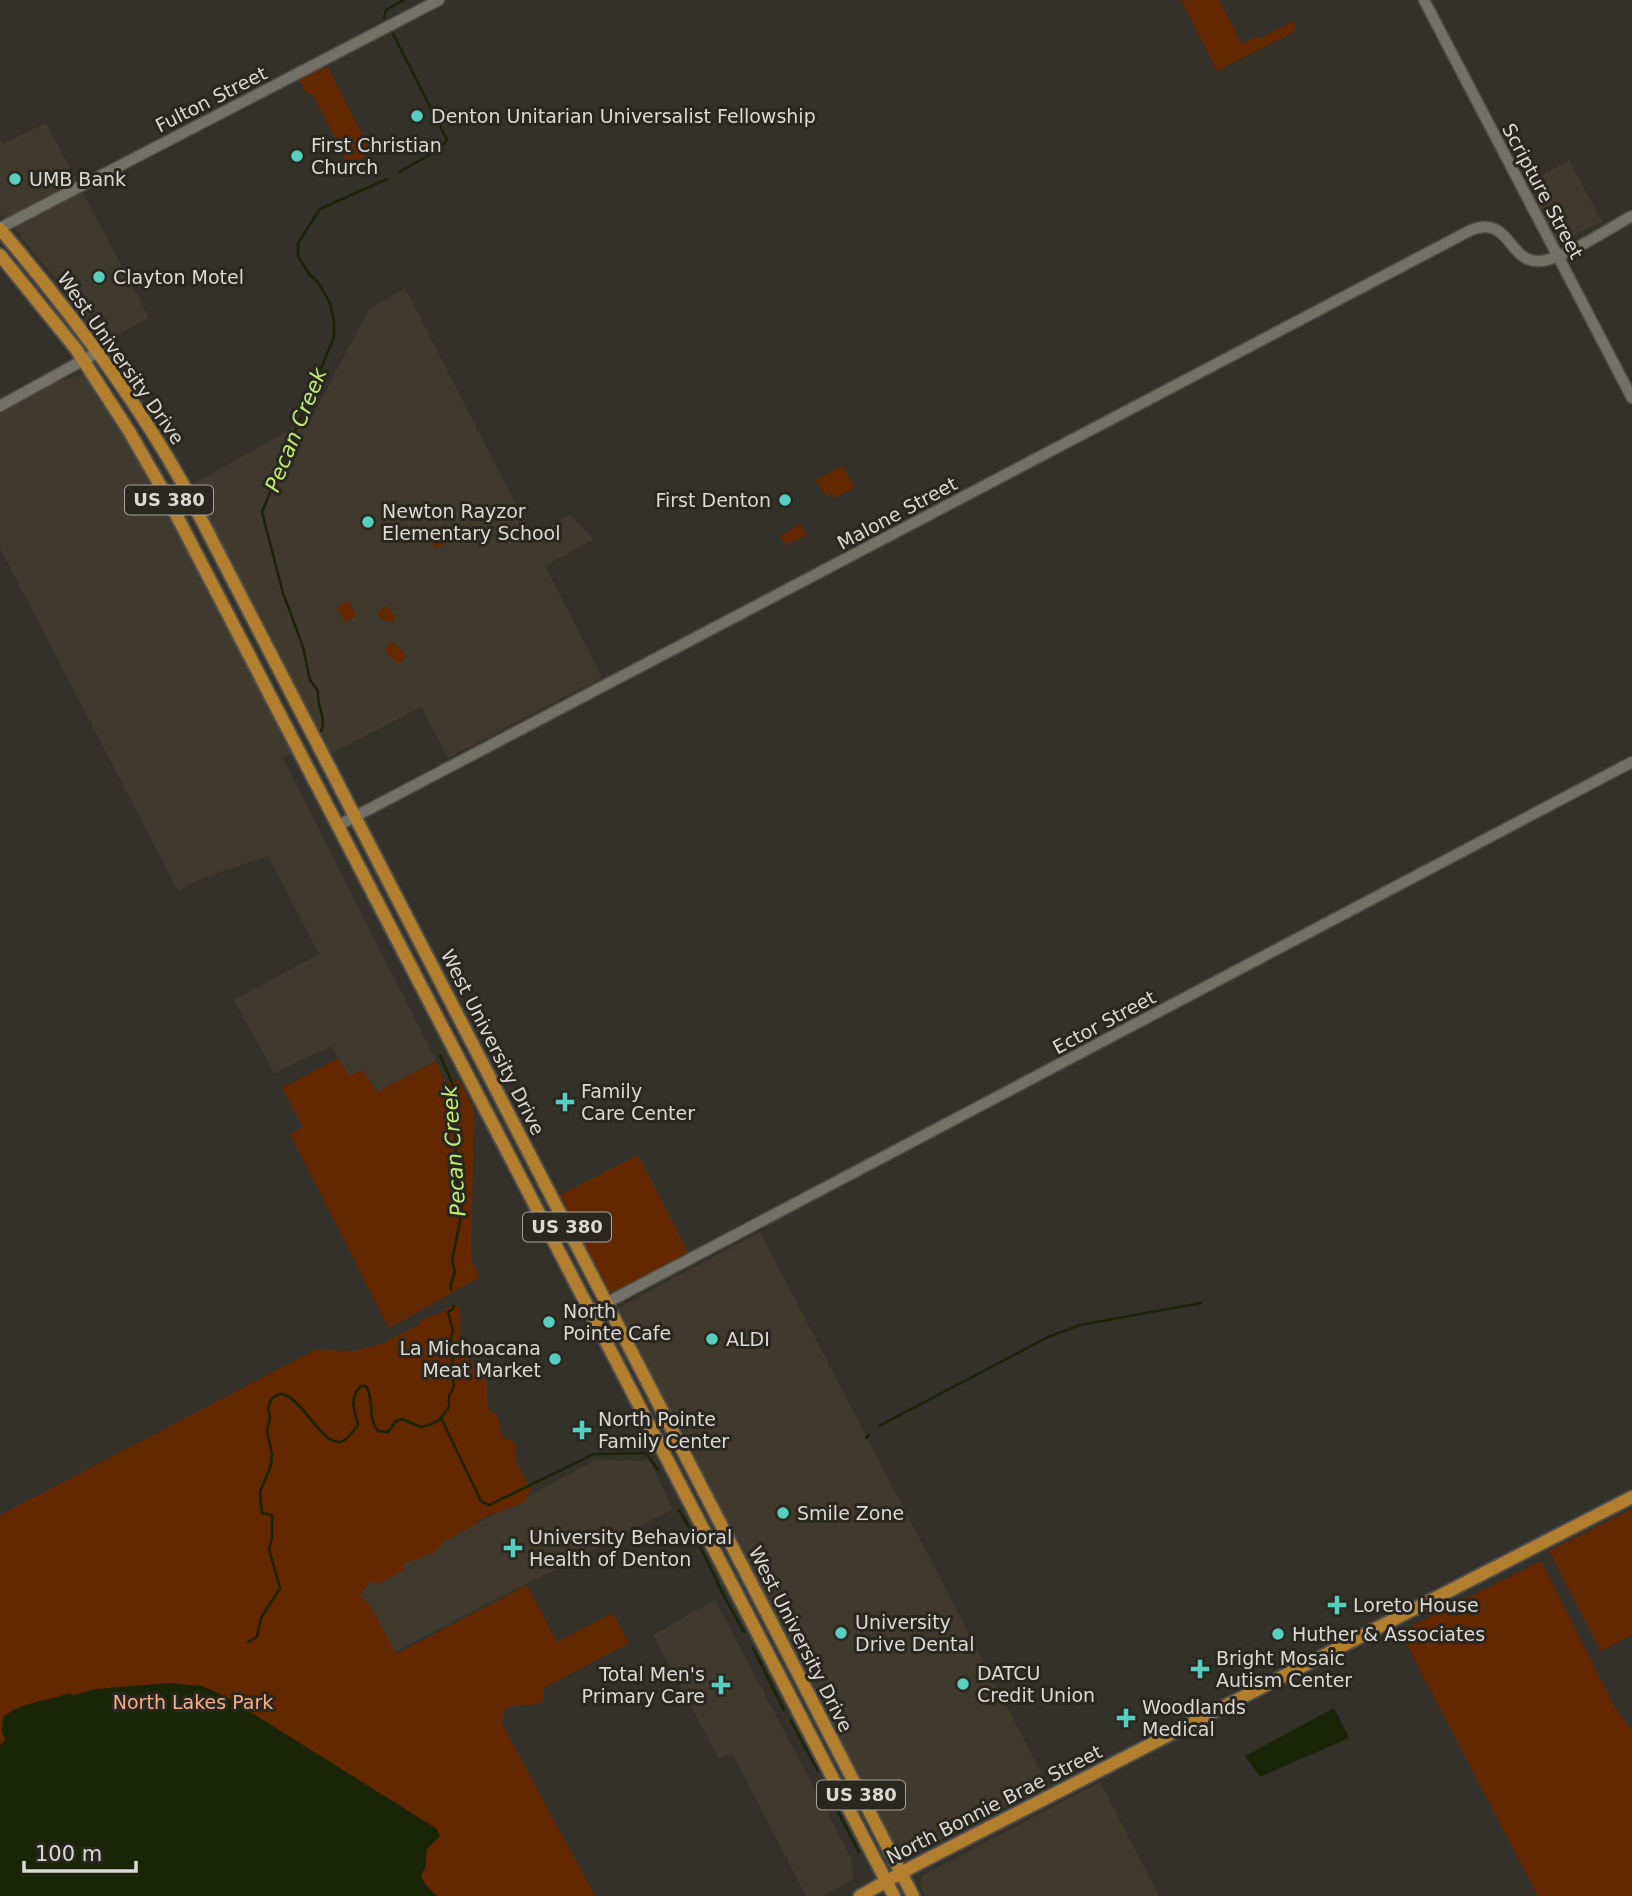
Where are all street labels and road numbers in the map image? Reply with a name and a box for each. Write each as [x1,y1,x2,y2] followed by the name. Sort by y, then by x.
[152,61,270,137] street label: Fulton Street
[1498,120,1588,262] street label: Scripture Street
[53,268,189,448] street label: West University Drive
[833,472,961,554] street label: Malone Street
[125,486,213,514] road number: US 380
[437,946,549,1138] street label: West University Drive
[1049,986,1159,1058] street label: Ector Street
[523,1212,611,1242] road number: US 380
[745,1543,857,1735] street label: West University Drive
[883,1740,1105,1868] street label: North Bonnie Brae Street
[817,1780,905,1810] road number: US 380

